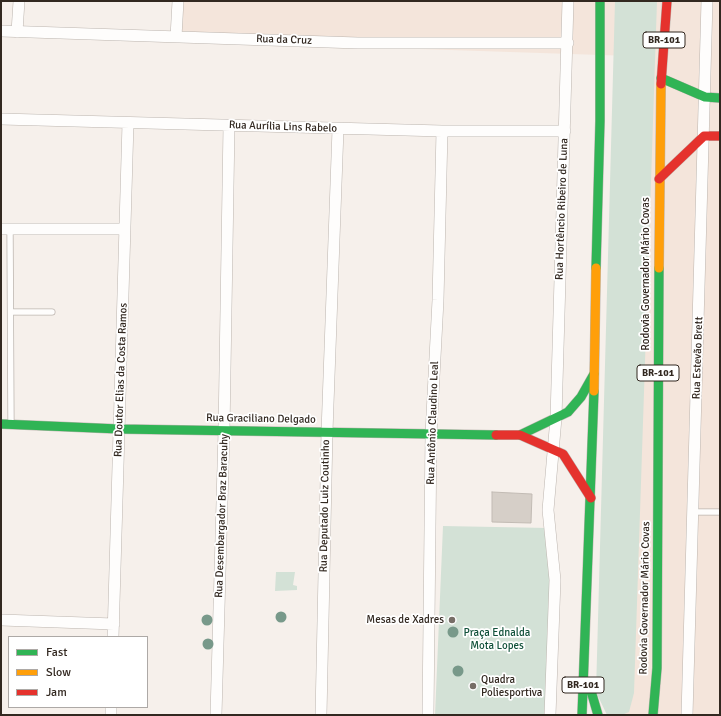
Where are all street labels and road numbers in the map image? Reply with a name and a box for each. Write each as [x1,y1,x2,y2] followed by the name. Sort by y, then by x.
[256,32,312,48] street label: Rua da Cruz
[643,32,685,48] road number: BR-101
[229,119,337,135] street label: Rua Aurília Lins Rabelo
[553,138,571,280] street label: Rua Hortêncio Ribeiro de Luna
[639,197,653,351] street label: Rodovia Governador Mário Covas
[112,303,130,457] street label: Rua Doutor Elias da Costa Ramos
[690,316,706,400] street label: Rua Estevão Brett
[424,361,442,485] street label: Rua Antônio Claudino Leal
[637,365,679,381] road number: BR-101
[206,411,316,427] street label: Rua Graciliano Delgado
[213,434,231,598] street label: Rua Desembargador Braz Baracuhy
[317,439,333,573] street label: Rua Deputado Luiz Coutinho
[637,521,653,675] street label: Rodovia Governador Mário Covas
[562,677,604,693] road number: BR-101

